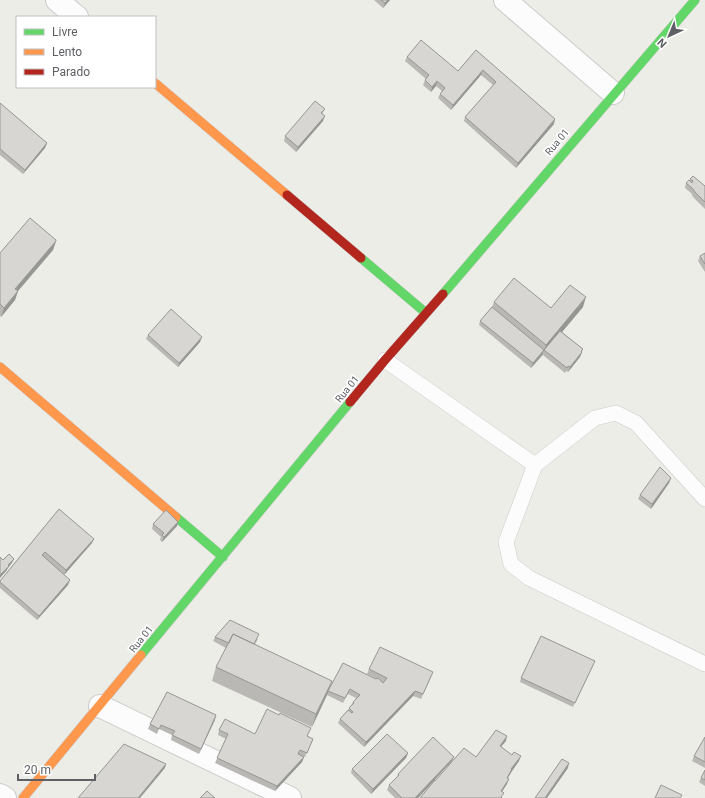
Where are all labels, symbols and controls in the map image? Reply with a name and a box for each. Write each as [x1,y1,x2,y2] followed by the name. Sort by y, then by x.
[16,16,156,88] legend
[649,16,689,56] north arrow
[52,25,78,39] text: Livre
[655,35,670,50] text: N
[52,45,82,59] text: Lento
[52,65,90,79] text: Parado
[543,127,571,157] street label: Rua 01
[333,374,361,404] street label: Rua 01
[127,624,155,654] street label: Rua 01
[18,756,95,782] scale bar
[24,763,51,777] text: 20 m

